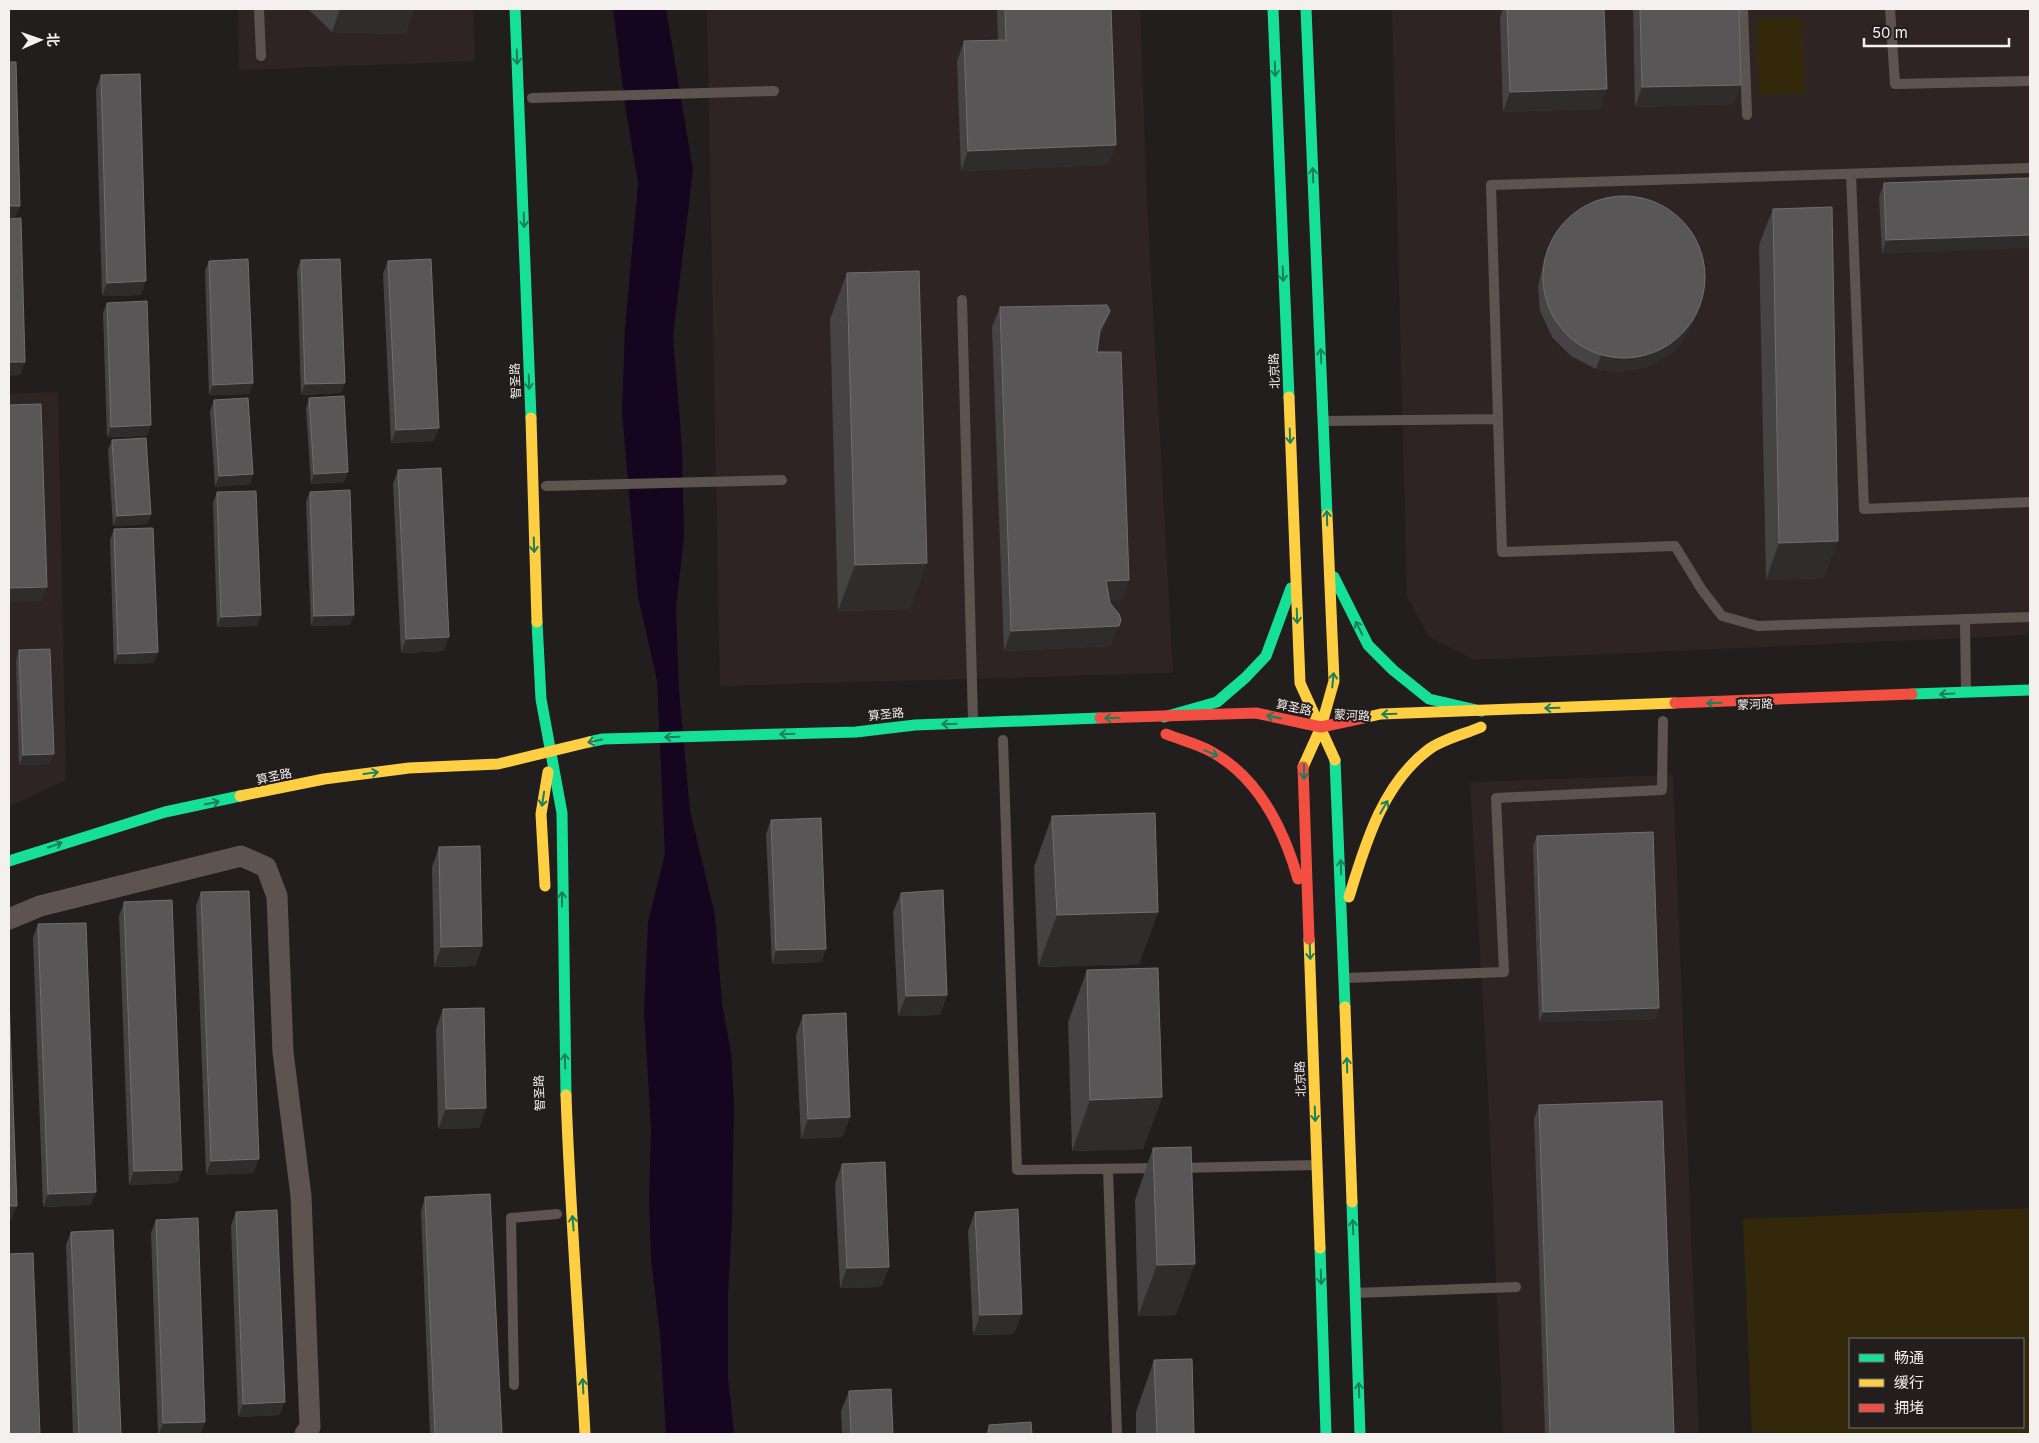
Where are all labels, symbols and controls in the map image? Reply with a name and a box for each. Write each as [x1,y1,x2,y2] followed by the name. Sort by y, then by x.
[15,15,65,65] north arrow
[1864,15,2009,47] scale bar
[1872,23,1908,42] text: 50 m
[45,32,62,47] text: 北
[512,49,522,65] one-way arrow
[1270,60,1280,76] one-way arrow
[1308,167,1318,183] one-way arrow
[519,212,528,228] one-way arrow
[1279,266,1288,282] one-way arrow
[1316,348,1325,364] one-way arrow
[1266,353,1282,389] street label: 北京路
[507,363,523,399] street label: 智圣路
[524,374,534,390] one-way arrow
[1285,428,1295,444] one-way arrow
[1323,510,1332,526] one-way arrow
[529,536,539,552] one-way arrow
[1293,608,1302,624] one-way arrow
[1354,621,1364,636] one-way arrow
[1328,673,1338,689] one-way arrow
[1939,689,1955,698] one-way arrow
[1275,696,1313,718] street label: 算圣路
[1737,696,1773,712] street label: 蒙河路
[1707,698,1723,707] one-way arrow
[1544,704,1560,713] one-way arrow
[867,705,905,723] street label: 算圣路
[1334,707,1370,723] street label: 蒙河路
[1382,710,1398,719] one-way arrow
[1266,712,1282,721] one-way arrow
[1104,714,1120,723] one-way arrow
[942,719,958,728] one-way arrow
[780,729,796,738] one-way arrow
[664,732,680,742] one-way arrow
[588,737,604,746] one-way arrow
[1203,748,1218,758] one-way arrow
[1299,764,1309,780] one-way arrow
[255,765,293,787] street label: 算圣路
[363,768,379,778] one-way arrow
[538,790,548,806] one-way arrow
[203,797,219,807] one-way arrow
[1379,801,1389,815] one-way arrow
[47,840,62,849] one-way arrow
[1336,860,1345,876] one-way arrow
[557,891,567,907] one-way arrow
[1305,944,1314,960] one-way arrow
[561,1053,570,1069] one-way arrow
[1343,1057,1352,1073] one-way arrow
[1292,1061,1308,1097] street label: 北京路
[531,1075,547,1111] street label: 智圣路
[1311,1106,1320,1122] one-way arrow
[568,1216,578,1232] one-way arrow
[1348,1219,1358,1236] one-way arrow
[1316,1268,1326,1284] one-way arrow
[1849,1338,2024,1428] legend
[1894,1348,1924,1367] text: 畅通
[1894,1373,1924,1392] text: 缓行
[578,1378,587,1394] one-way arrow
[1354,1382,1364,1398] one-way arrow
[1894,1398,1924,1417] text: 拥堵

